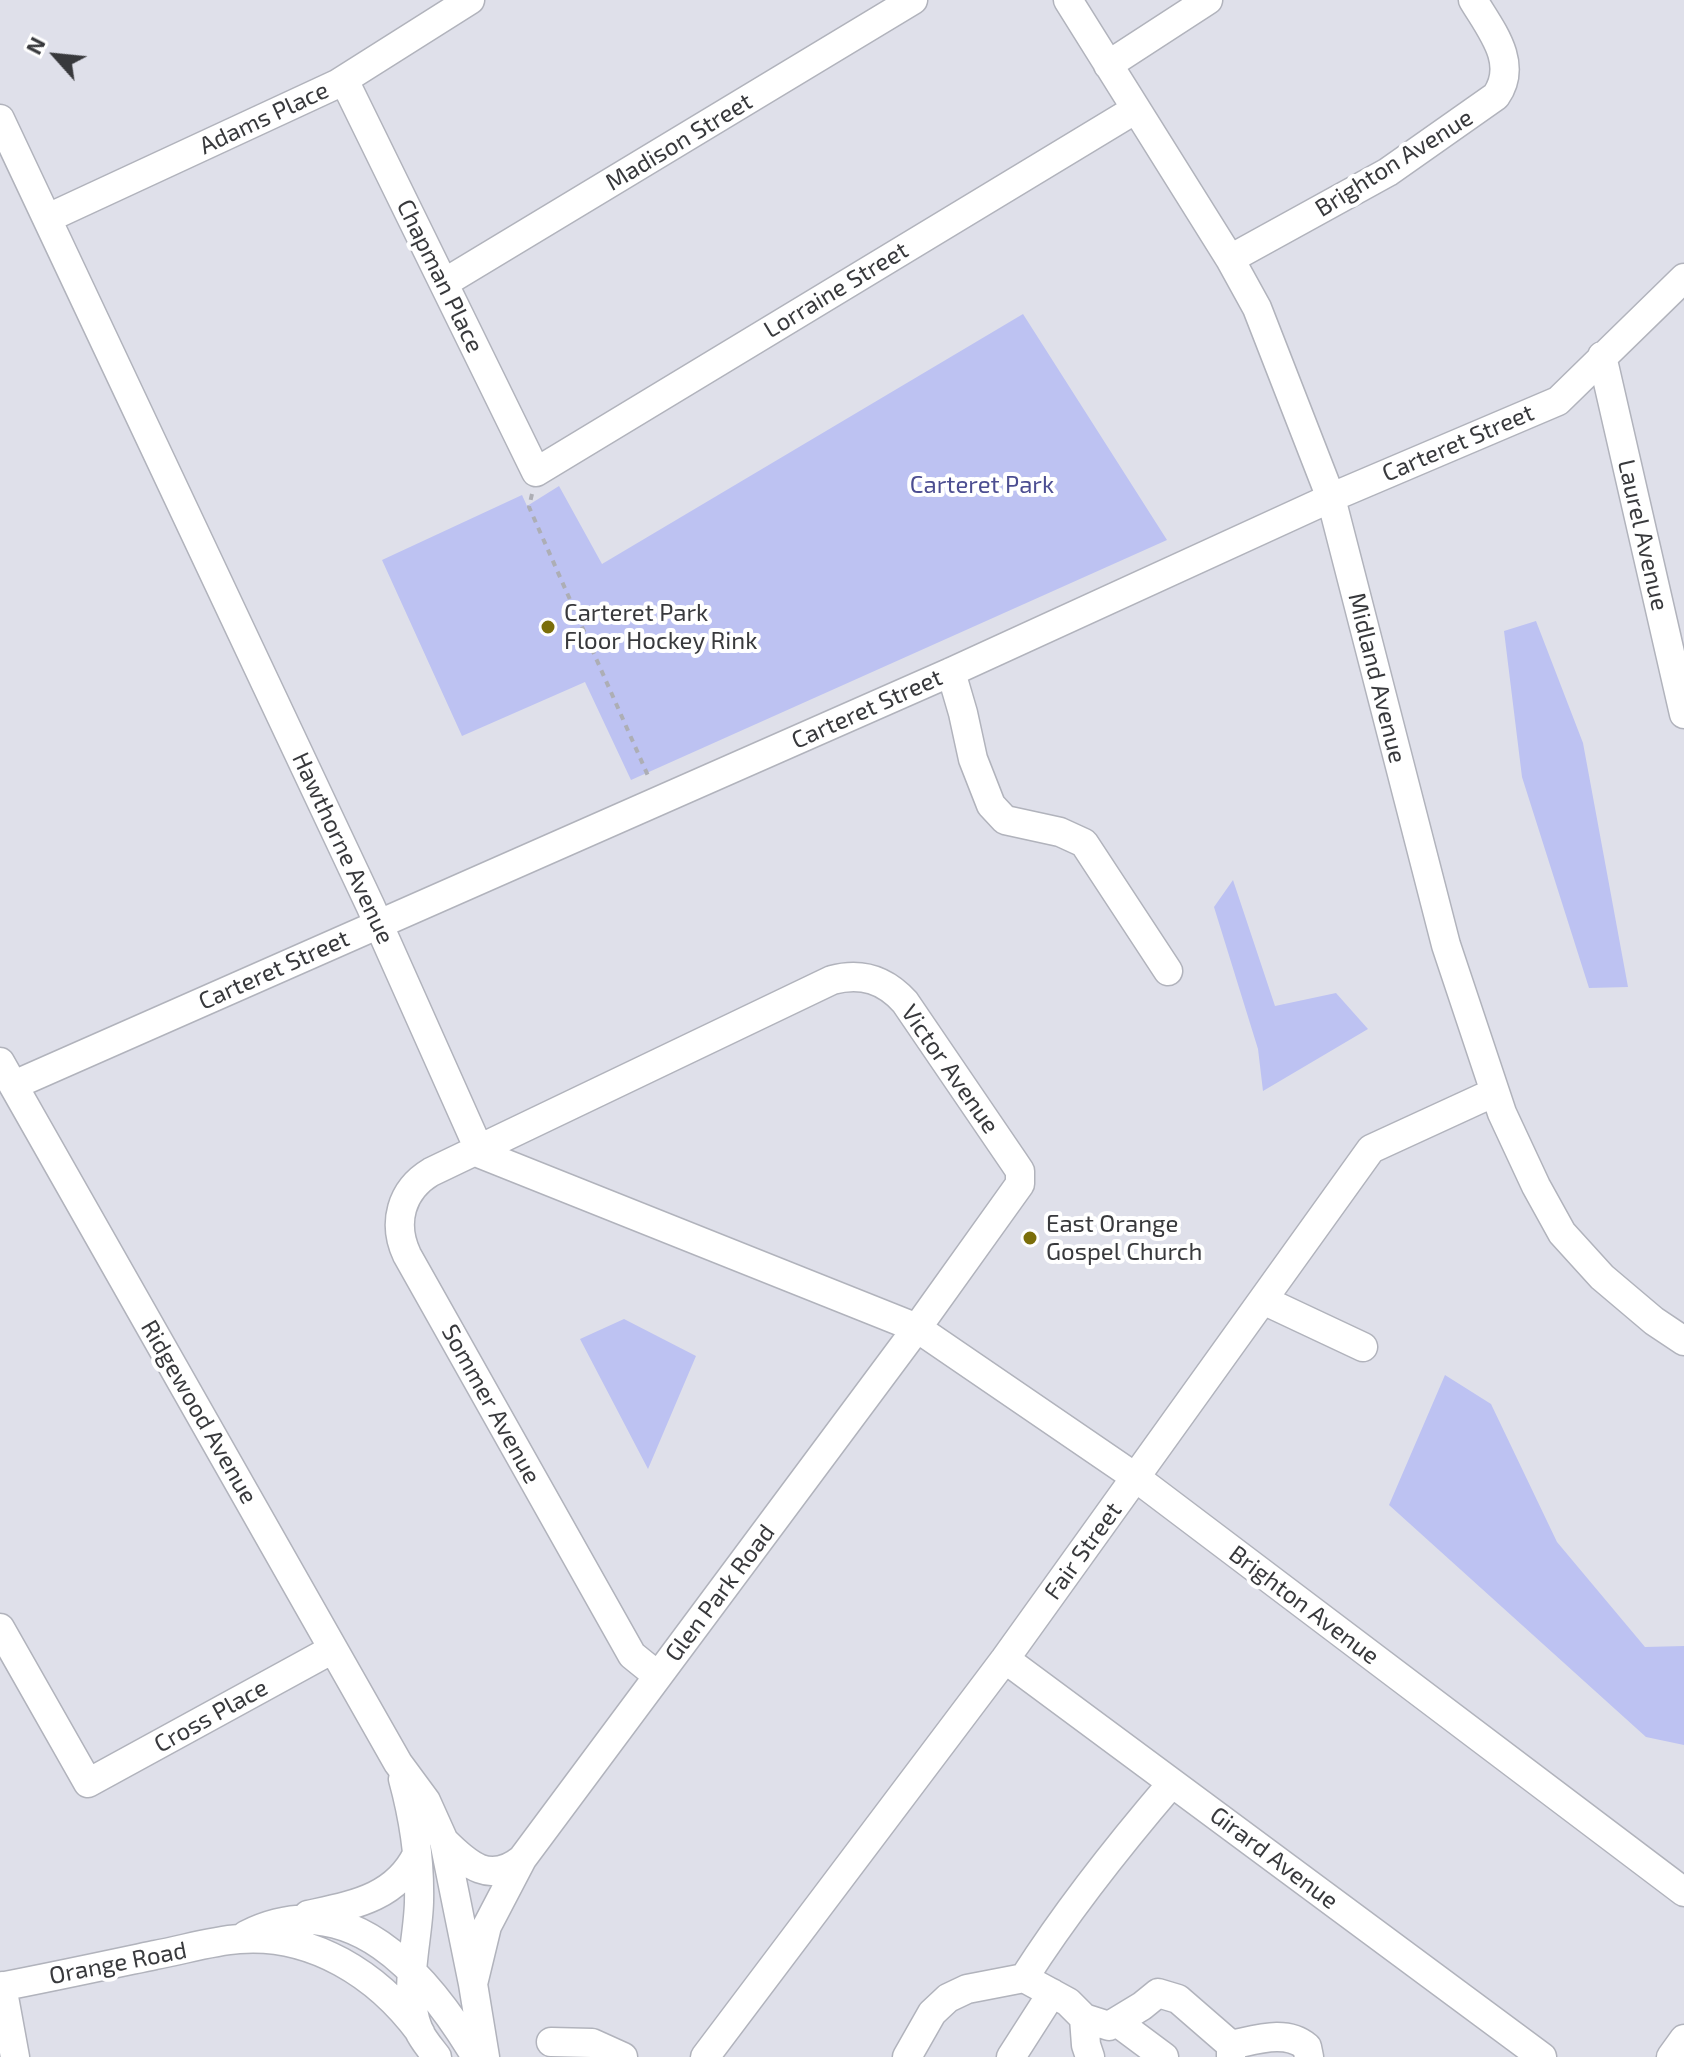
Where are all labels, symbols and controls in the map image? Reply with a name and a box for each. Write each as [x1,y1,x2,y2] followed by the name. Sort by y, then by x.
[16,16,96,96] north arrow
[19,32,50,58] text: N
[195,76,333,160] street label: Adams Place
[601,87,757,197] street label: Madison Street
[1310,103,1478,223] street label: Brighton Avenue
[390,195,490,357] street label: Chapman Place
[759,236,913,344] street label: Lorraine Street
[1378,398,1538,488] street label: Carteret Street
[1612,457,1674,613] street label: Laurel Avenue
[910,471,1054,499] park label: Carteret Park
[1342,590,1412,766] street label: Midland Avenue
[564,599,757,655] place label: Carteret Park Floor Hockey Rink
[539,618,557,636] marker: Carteret Park Floor Hockey Rink
[787,663,947,755] street label: Carteret Street
[286,748,400,948] street label: Hawthorne Avenue
[194,924,354,1016] street label: Carteret Street
[895,999,1005,1139] street label: Victor Avenue
[1046,1210,1202,1266] place label: East Orange Gospel Church
[1021,1229,1039,1247] marker: East Orange Gospel Church
[135,1315,263,1509] street label: Ridgewood Avenue
[435,1319,547,1489] street label: Sommer Avenue
[1038,1497,1128,1605] street label: Fair Street
[659,1519,781,1667] street label: Glen Park Road
[1223,1539,1385,1671] street label: Brighton Avenue
[149,1673,273,1759] street label: Cross Place
[1204,1801,1344,1915] street label: Girard Avenue
[47,1936,189,1990] street label: Orange Road

